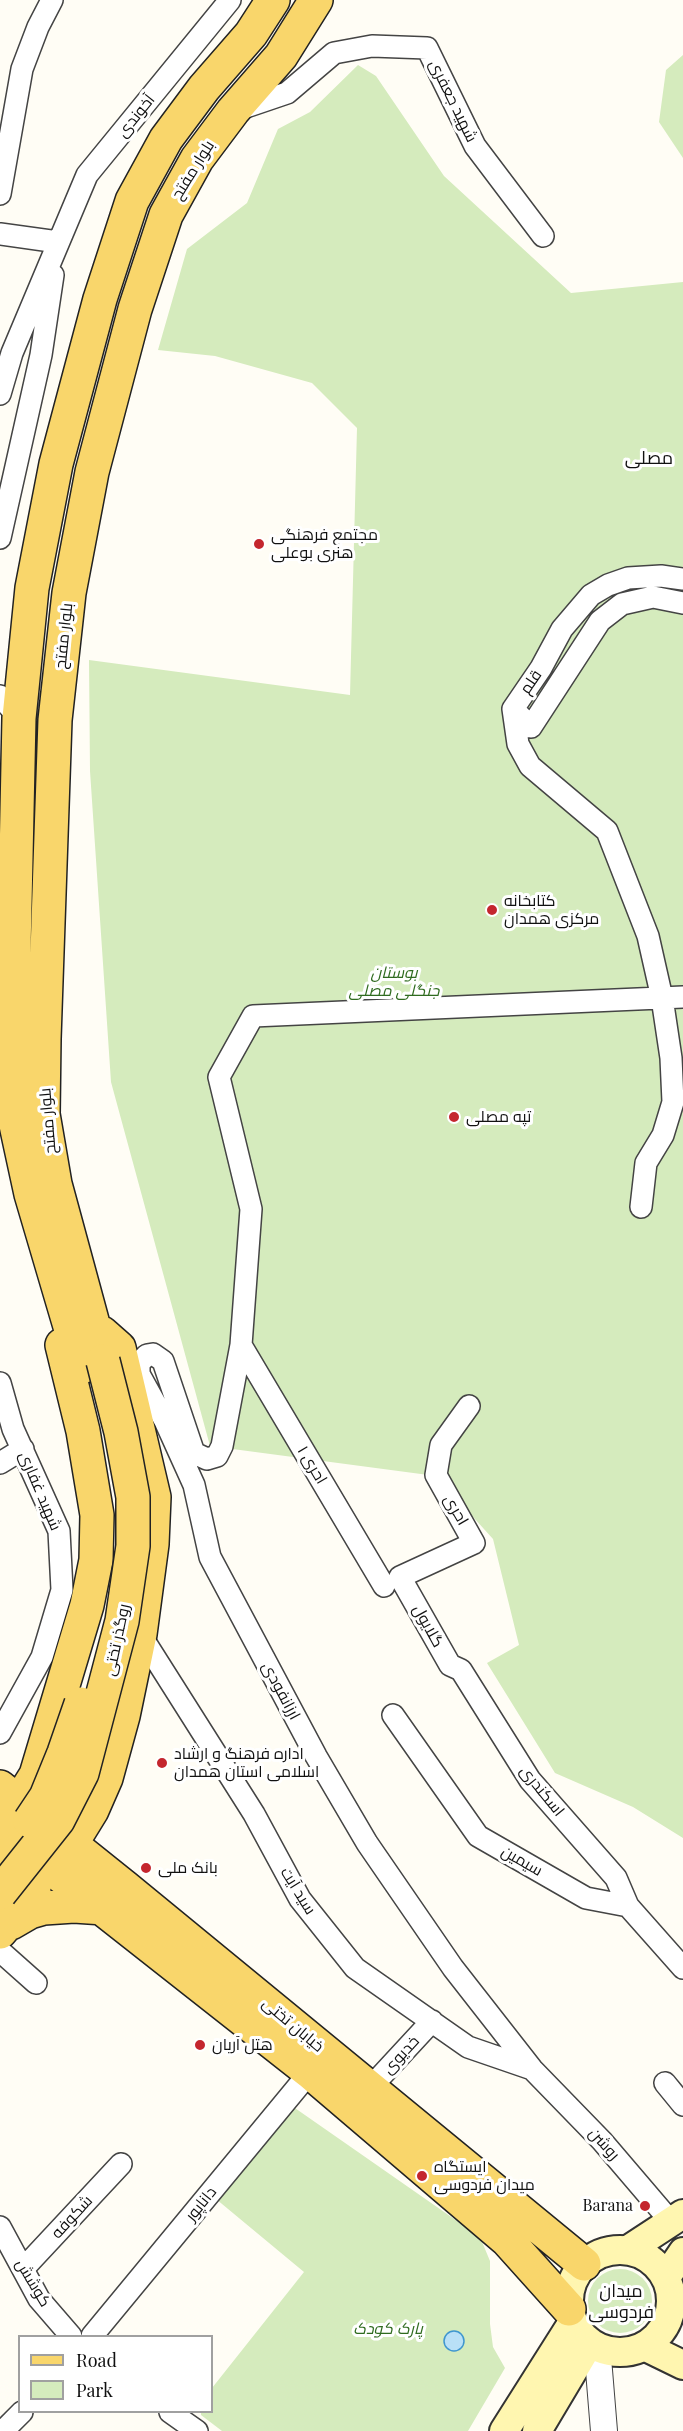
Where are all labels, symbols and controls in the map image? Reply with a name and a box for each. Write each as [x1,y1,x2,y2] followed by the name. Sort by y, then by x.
[425,57,481,145] street label: شهید جعفری
[113,91,159,141] street label: آخوندی
[167,137,219,203] street label: بلوار مفتح
[625,447,673,469] district label: مصلی
[271,525,378,563] place label: مجتمع فرهنگی هنری بوعلی
[252,537,266,551] marker: مجتمع فرهنگی هنری بوعلی
[51,602,77,670] street label: بلوار مفتح
[516,666,546,698] street label: قلم
[504,891,599,929] place label: کتابخانه مرکزی همدان
[485,903,499,917] marker: کتابخانه مرکزی همدان
[349,963,439,1001] park label: بوستان جنگلی مصلی
[36,1087,60,1155] street label: بلوار مفتح
[466,1107,531,1127] place label: تپه مصلی
[447,1110,461,1124] marker: تپه مصلی
[293,1442,331,1488] street label: احری ۱
[15,1449,65,1533] street label: شهید غفاری
[440,1491,472,1529] street label: احری
[409,1601,447,1651] street label: گلایول
[100,1602,134,1678] street label: روگذر تختی
[258,1659,304,1723] street label: ارزانفودی
[174,1744,319,1782] place label: اداره فرهنگ و ارشاد اسلامی استان همدان
[155,1756,169,1770] marker: اداره فرهنگ و ارشاد اسلامی استان همدان
[516,1762,568,1820] street label: اسکندری
[498,1842,546,1880] street label: سیمین
[158,1858,218,1878] place label: بانک ملی
[139,1861,153,1875] marker: بانک ملی
[276,1864,320,1918] street label: سید آیت
[258,1994,328,2056] street label: خیابان تختی
[379,2032,423,2078] street label: خدیوی
[212,2035,273,2055] place label: هتل آریان
[193,2038,207,2052] marker: هتل آریان
[584,2124,624,2164] street label: روشن
[434,2157,535,2195] place label: ایستگاه میدان فردوسی
[415,2169,429,2183] marker: ایستگاه میدان فردوسی
[181,2183,221,2225] street label: داناپور
[47,2191,97,2243] street label: شکوفه
[582,2196,633,2216] place label: Barana
[638,2199,652,2213] marker: Barana
[11,2256,55,2310] street label: کوشش
[588,2280,654,2322] district label: میدان فردوسی
[353,2319,423,2339] park label: پارک کودک
[18,2335,213,2413] legend
[76,2348,117,2372] text: Road
[76,2378,113,2402] text: Park

